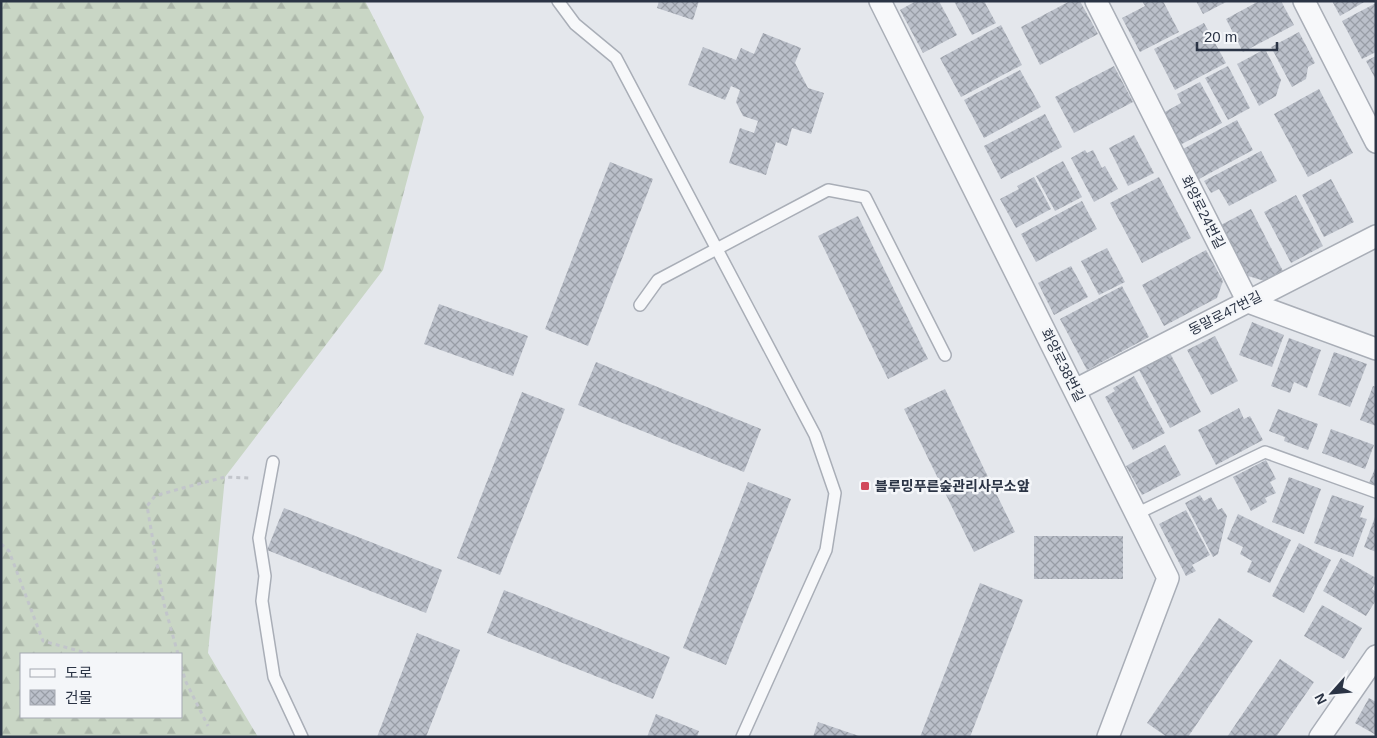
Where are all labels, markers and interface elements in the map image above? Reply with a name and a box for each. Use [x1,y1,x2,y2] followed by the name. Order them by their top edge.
[1197,20,1277,52] scale bar
[1204,28,1237,45] text: 20 m
[1178,173,1228,251] street label: 화양로24번길
[1186,288,1264,338] street label: 동말로47번길
[1038,326,1088,404] street label: 화양로38번길
[875,478,1030,494] place label: 블루밍푸른숲관리사무소앞
[859,480,871,492] marker: 블루밍푸른숲관리사무소앞
[20,653,182,718] legend
[65,664,93,681] text: 도로
[1307,668,1357,718] north arrow
[65,689,93,706] text: 건물
[1311,691,1330,707] text: N

